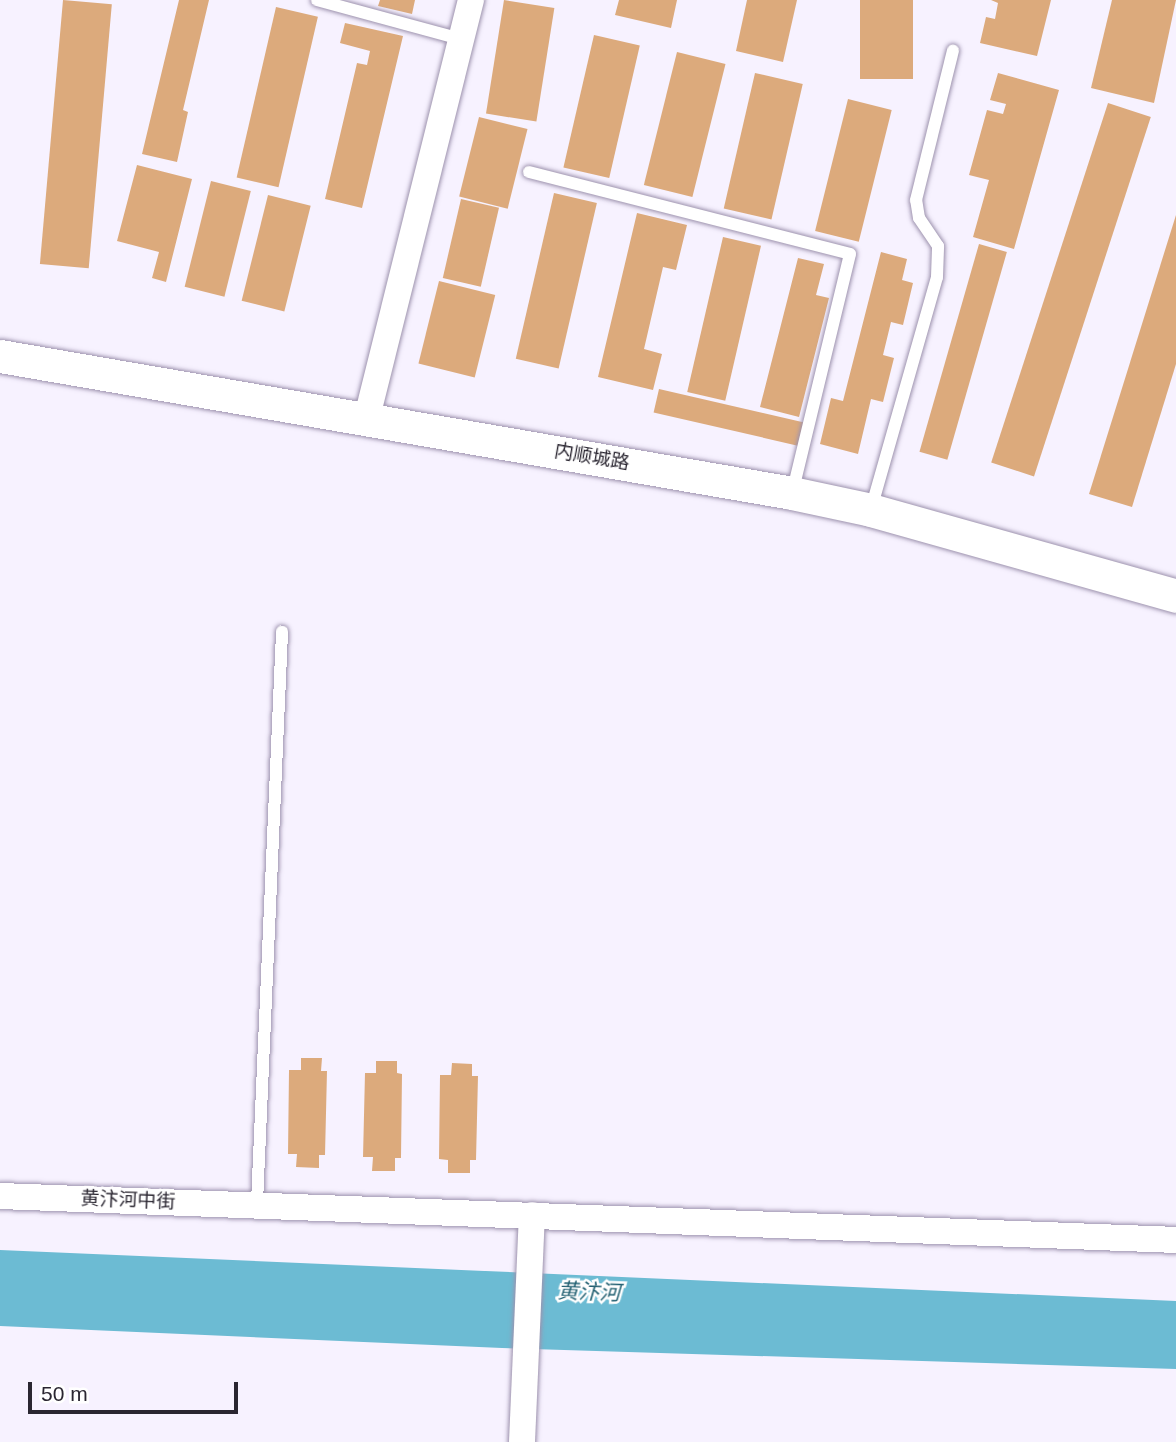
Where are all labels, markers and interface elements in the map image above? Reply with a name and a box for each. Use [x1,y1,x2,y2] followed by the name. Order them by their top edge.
[553,439,631,475] street label: 内顺城路
[80,1187,176,1213] street label: 黄汴河中街
[557,1278,621,1306] water label: 黄汴河
[32,1368,242,1412] scale bar
[41,1382,88,1405] text: 50 m

